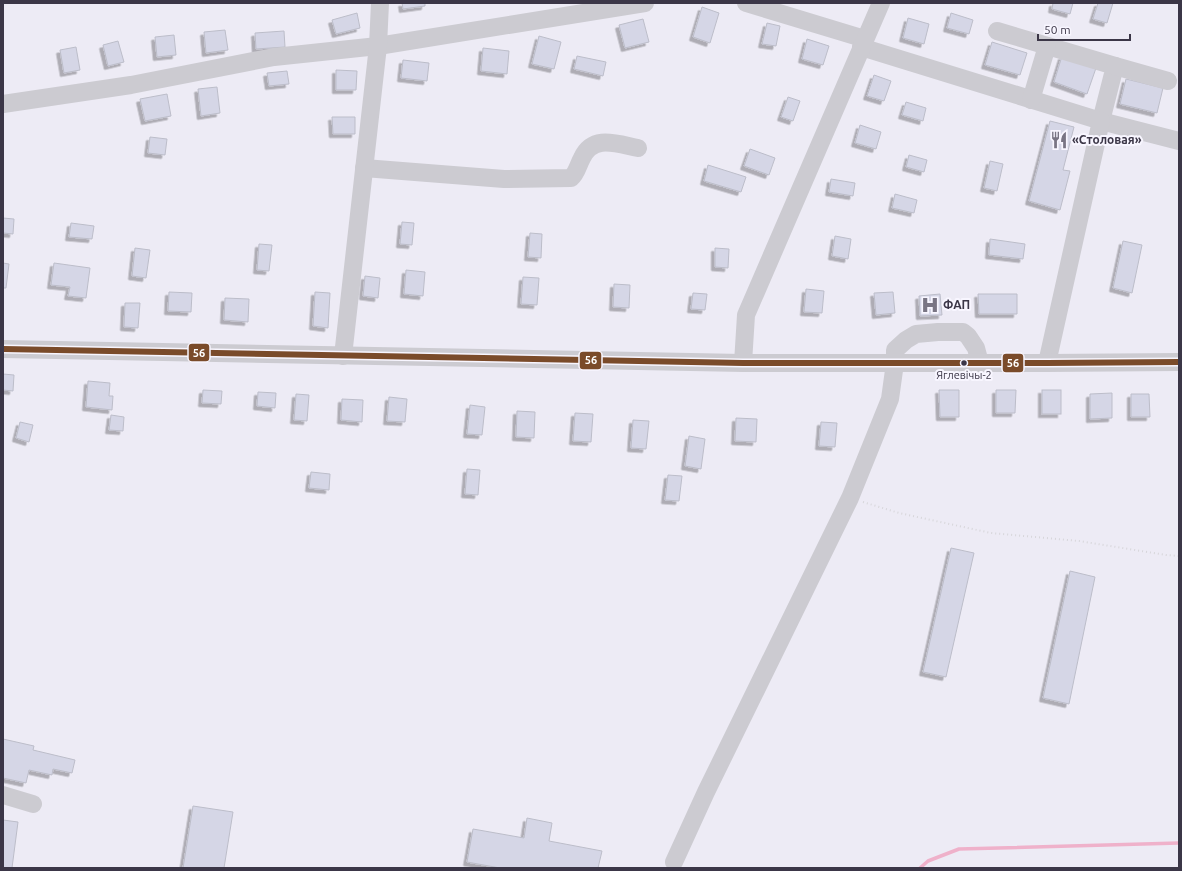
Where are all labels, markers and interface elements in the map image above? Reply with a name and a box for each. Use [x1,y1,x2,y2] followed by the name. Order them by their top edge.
[1038,16,1130,42] scale bar
[1044,23,1071,36] text: 50 m
[1049,130,1069,150] restaurant icon: «Столовая»
[1072,133,1142,146] place label: «Столовая»
[920,295,940,315] hospital icon: ФАП
[943,298,970,311] place label: ФАП
[188,343,210,362] line badge: 56
[193,347,205,359] text: 56
[579,351,602,370] line badge: 56
[1002,353,1024,373] line badge: 56
[585,354,597,366] text: 56
[1007,357,1019,369] text: 56
[959,358,969,368] marker: Яглевічы-2
[936,369,992,381] place label: Яглевічы-2

